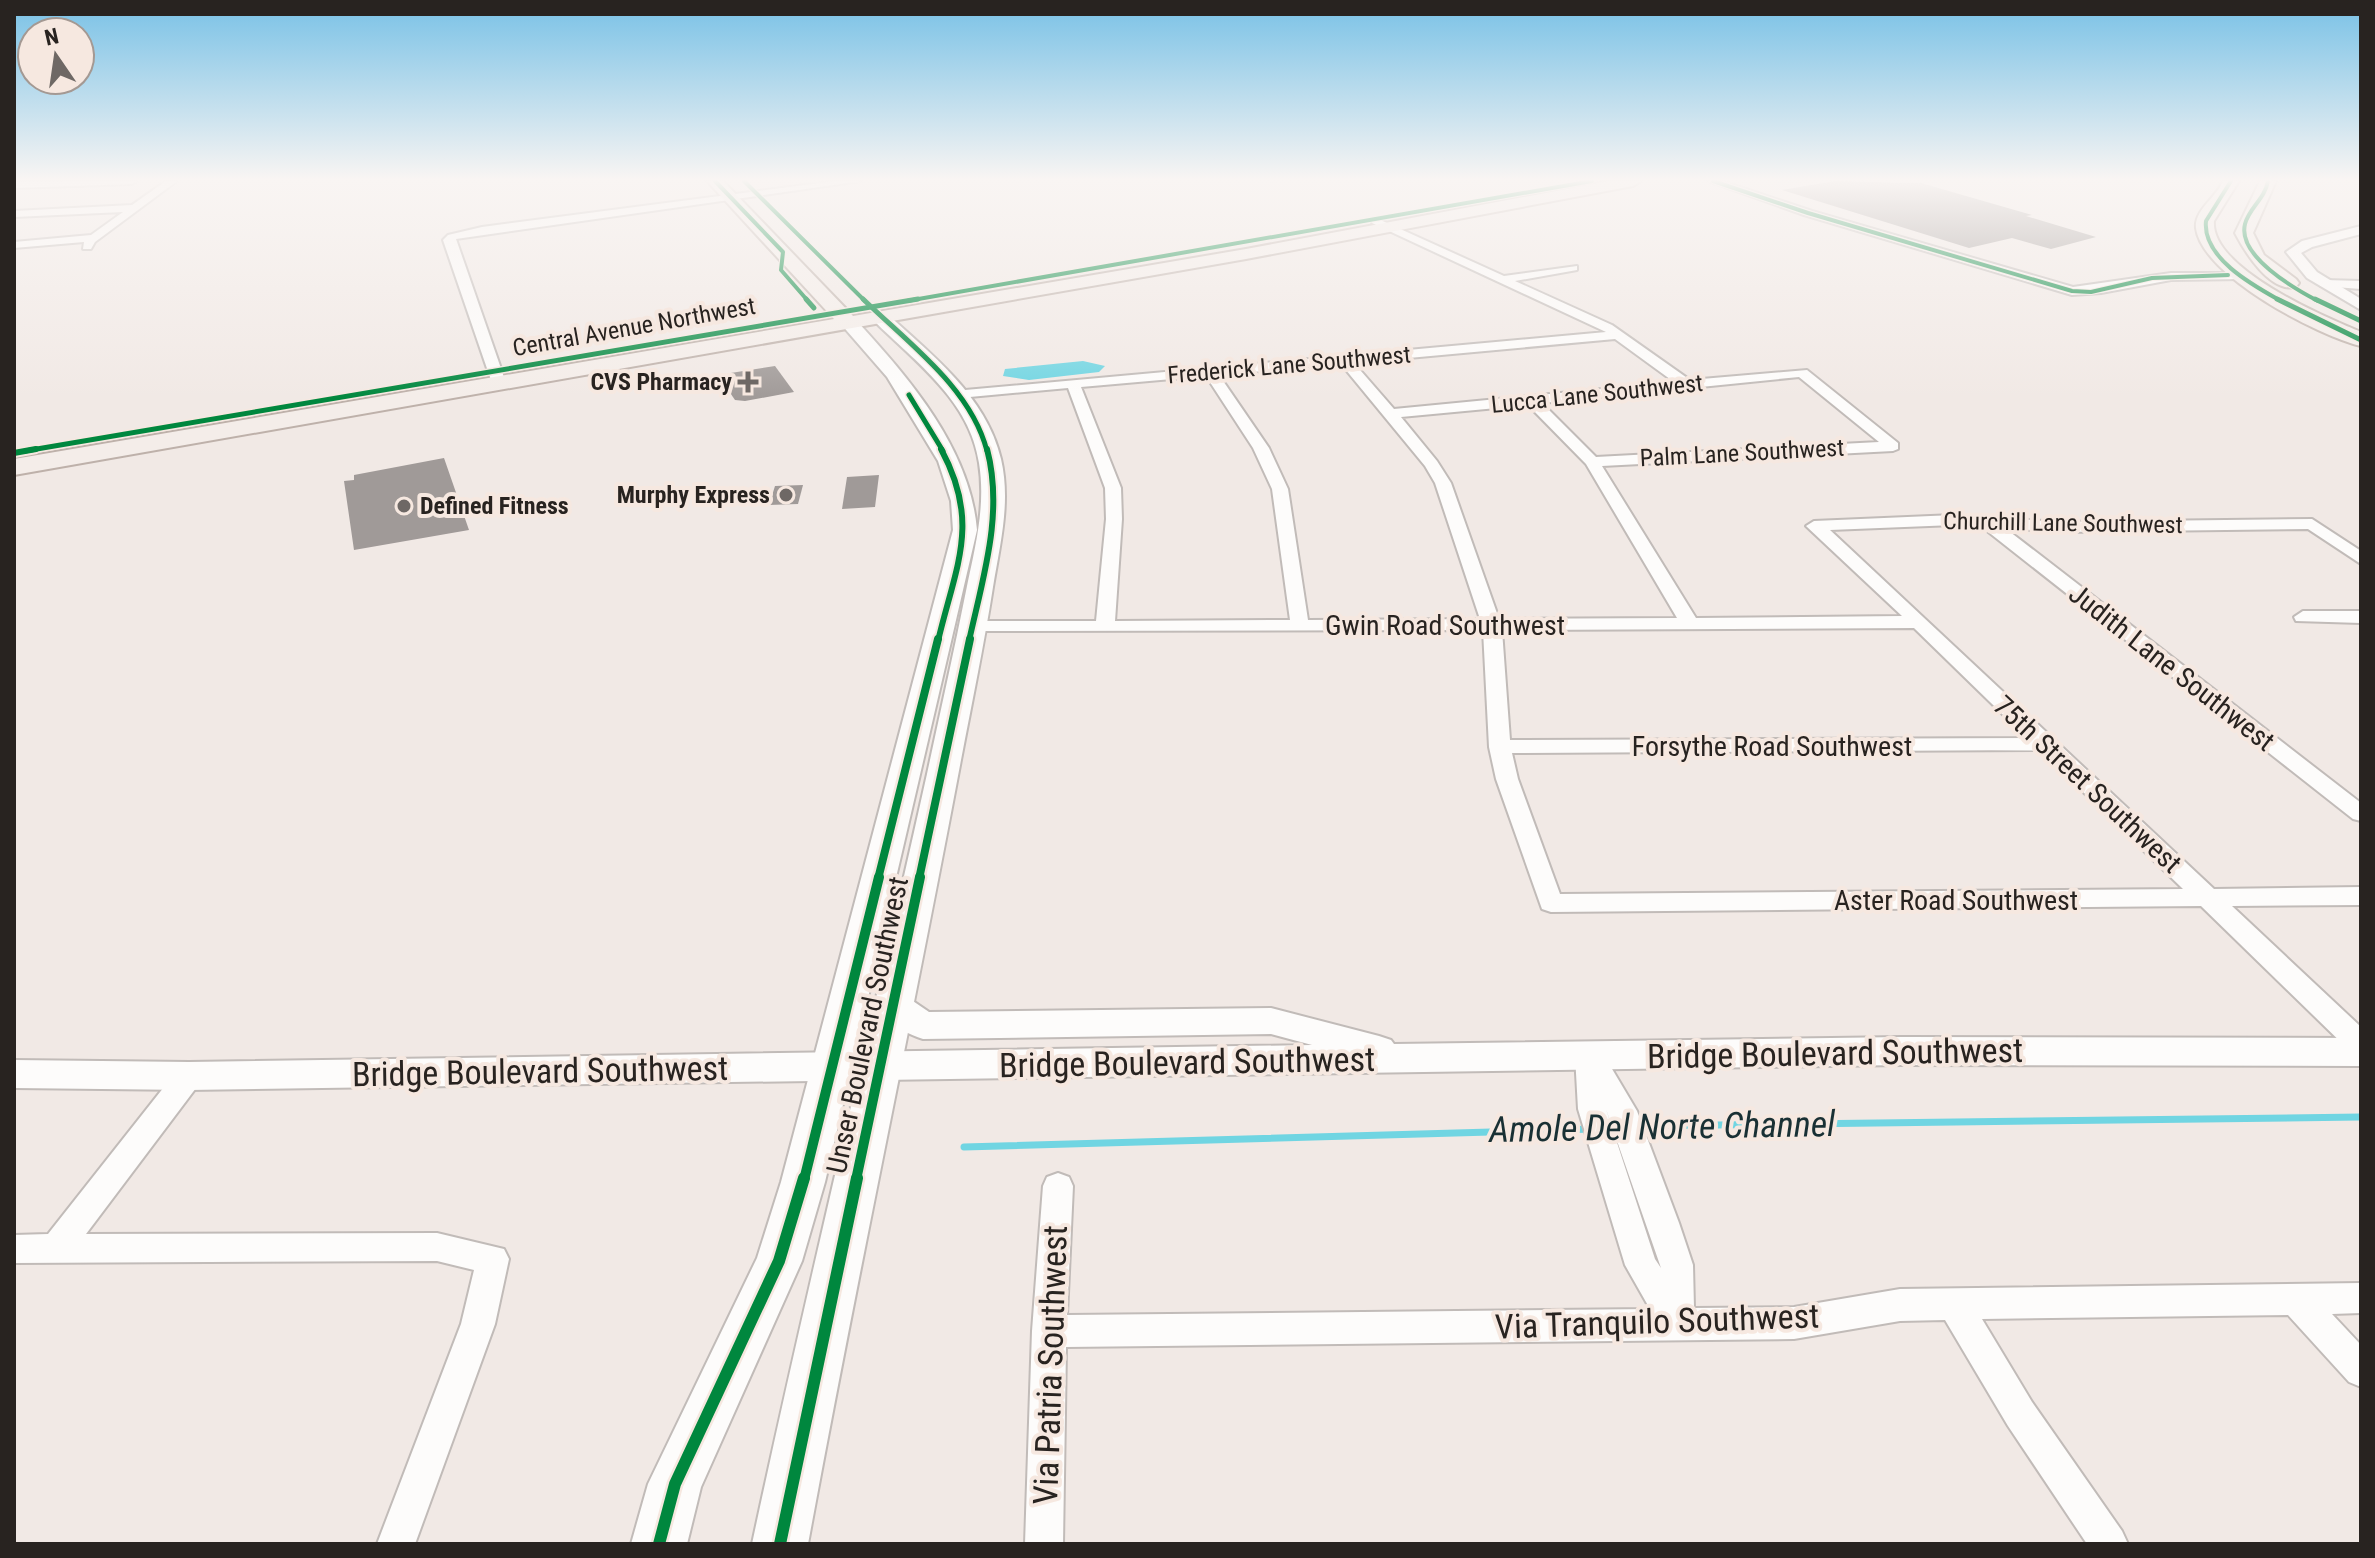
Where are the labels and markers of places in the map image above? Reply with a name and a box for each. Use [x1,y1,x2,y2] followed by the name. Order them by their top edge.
[590,368,732,396] place label: CVS Pharmacy
[739,373,757,391] marker: CVS Pharmacy
[617,481,770,509] place label: Murphy Express
[777,486,795,504] marker: Murphy Express
[420,492,569,520] place label: Defined Fitness
[395,497,413,515] marker: Defined Fitness

